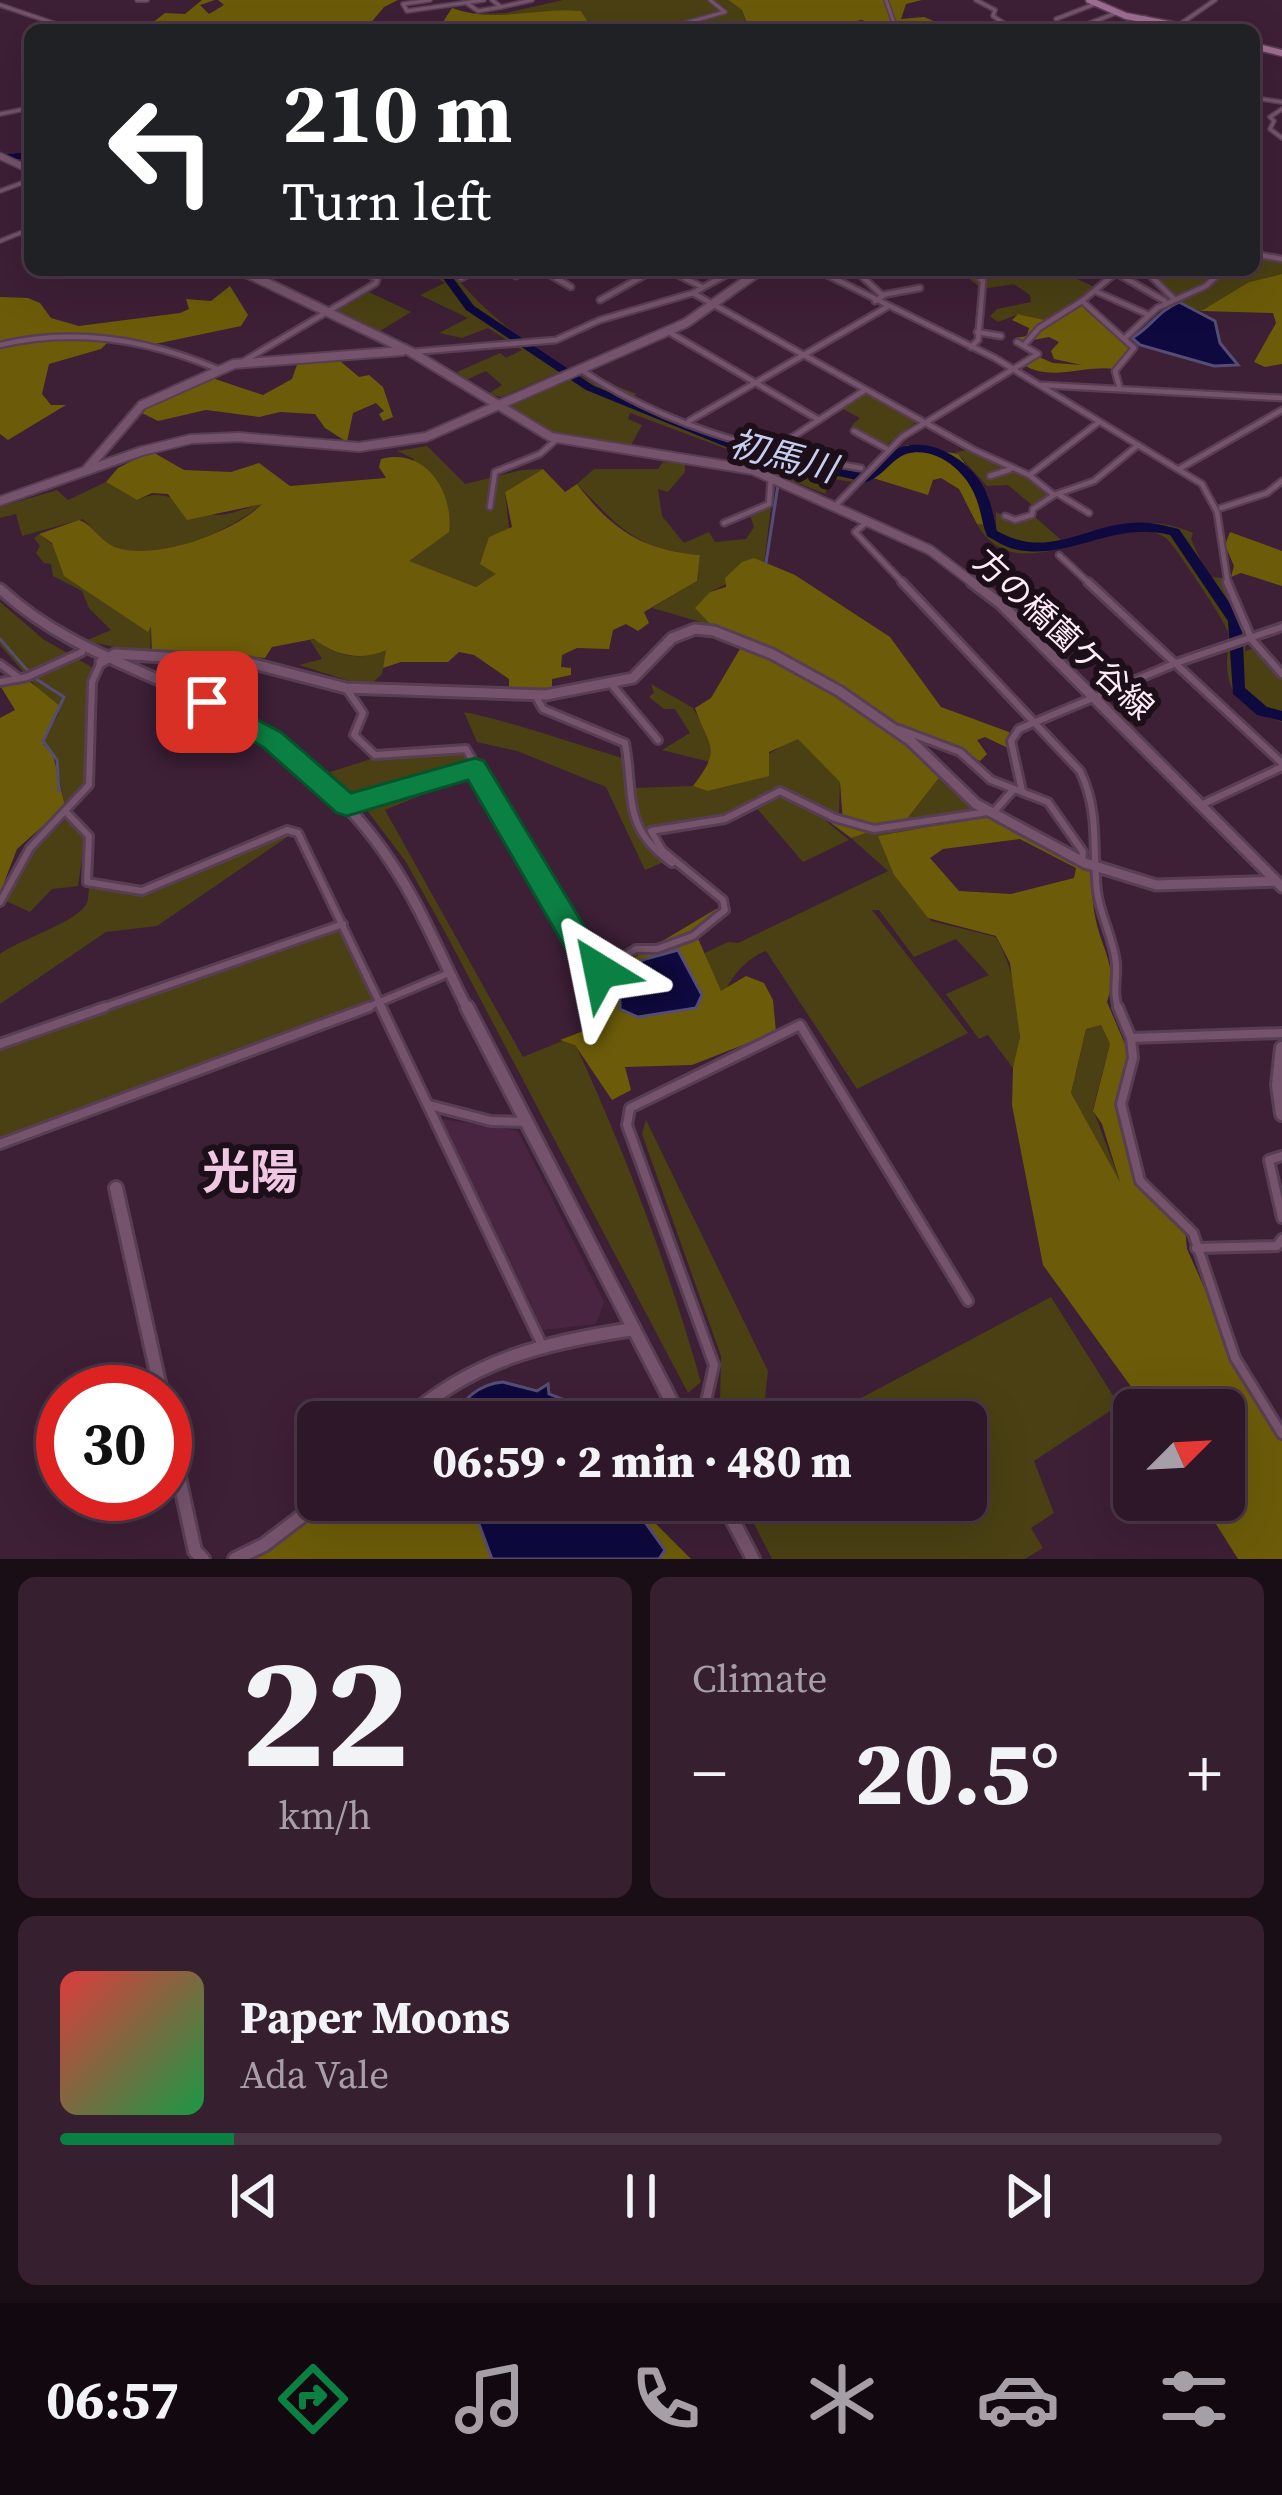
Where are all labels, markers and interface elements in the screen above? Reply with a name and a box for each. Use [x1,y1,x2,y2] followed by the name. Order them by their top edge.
[282,55,513,170] text: 210 m
[84,72,240,228] icon: left
[282,164,491,238] text: Turn left
[724,418,845,495] water label: 初馬川
[964,539,1164,729] street label: 方の橋薗ケ谷線
[156,651,258,753] pin
[174,669,240,735] icon: arrive
[537,908,663,1034] position arrow
[202,1139,298,1205] district label: 光陽
[36,1365,192,1521] speed limit sign: 30
[1113,1389,1245,1521] north arrow
[1113,1389,1245,1521] map controls
[432,1430,852,1492] text: 06:59 · 2 min · 480 m
[240,1604,410,1818] text: 22
[692,1652,827,1705] text: Climate
[854,1711,1060,1834] text: 20.5°
[692,1728,727,1818] text: −
[1187,1728,1222,1818] text: +
[279,1789,371,1842] text: km/h
[240,1986,510,2048] text: Paper Moons
[240,2048,389,2101] text: Ada Vale
[221,2163,287,2229] icon: previous
[608,2163,674,2229] icon: pause
[995,2163,1061,2229] icon: next
[271,2357,355,2441] icon: directions
[448,2357,532,2441] icon: music
[624,2357,708,2441] icon: phone
[800,2357,884,2441] icon: climate
[976,2357,1060,2441] icon: car
[1152,2357,1236,2441] icon: filters
[46,2362,179,2436] text: 06:57

